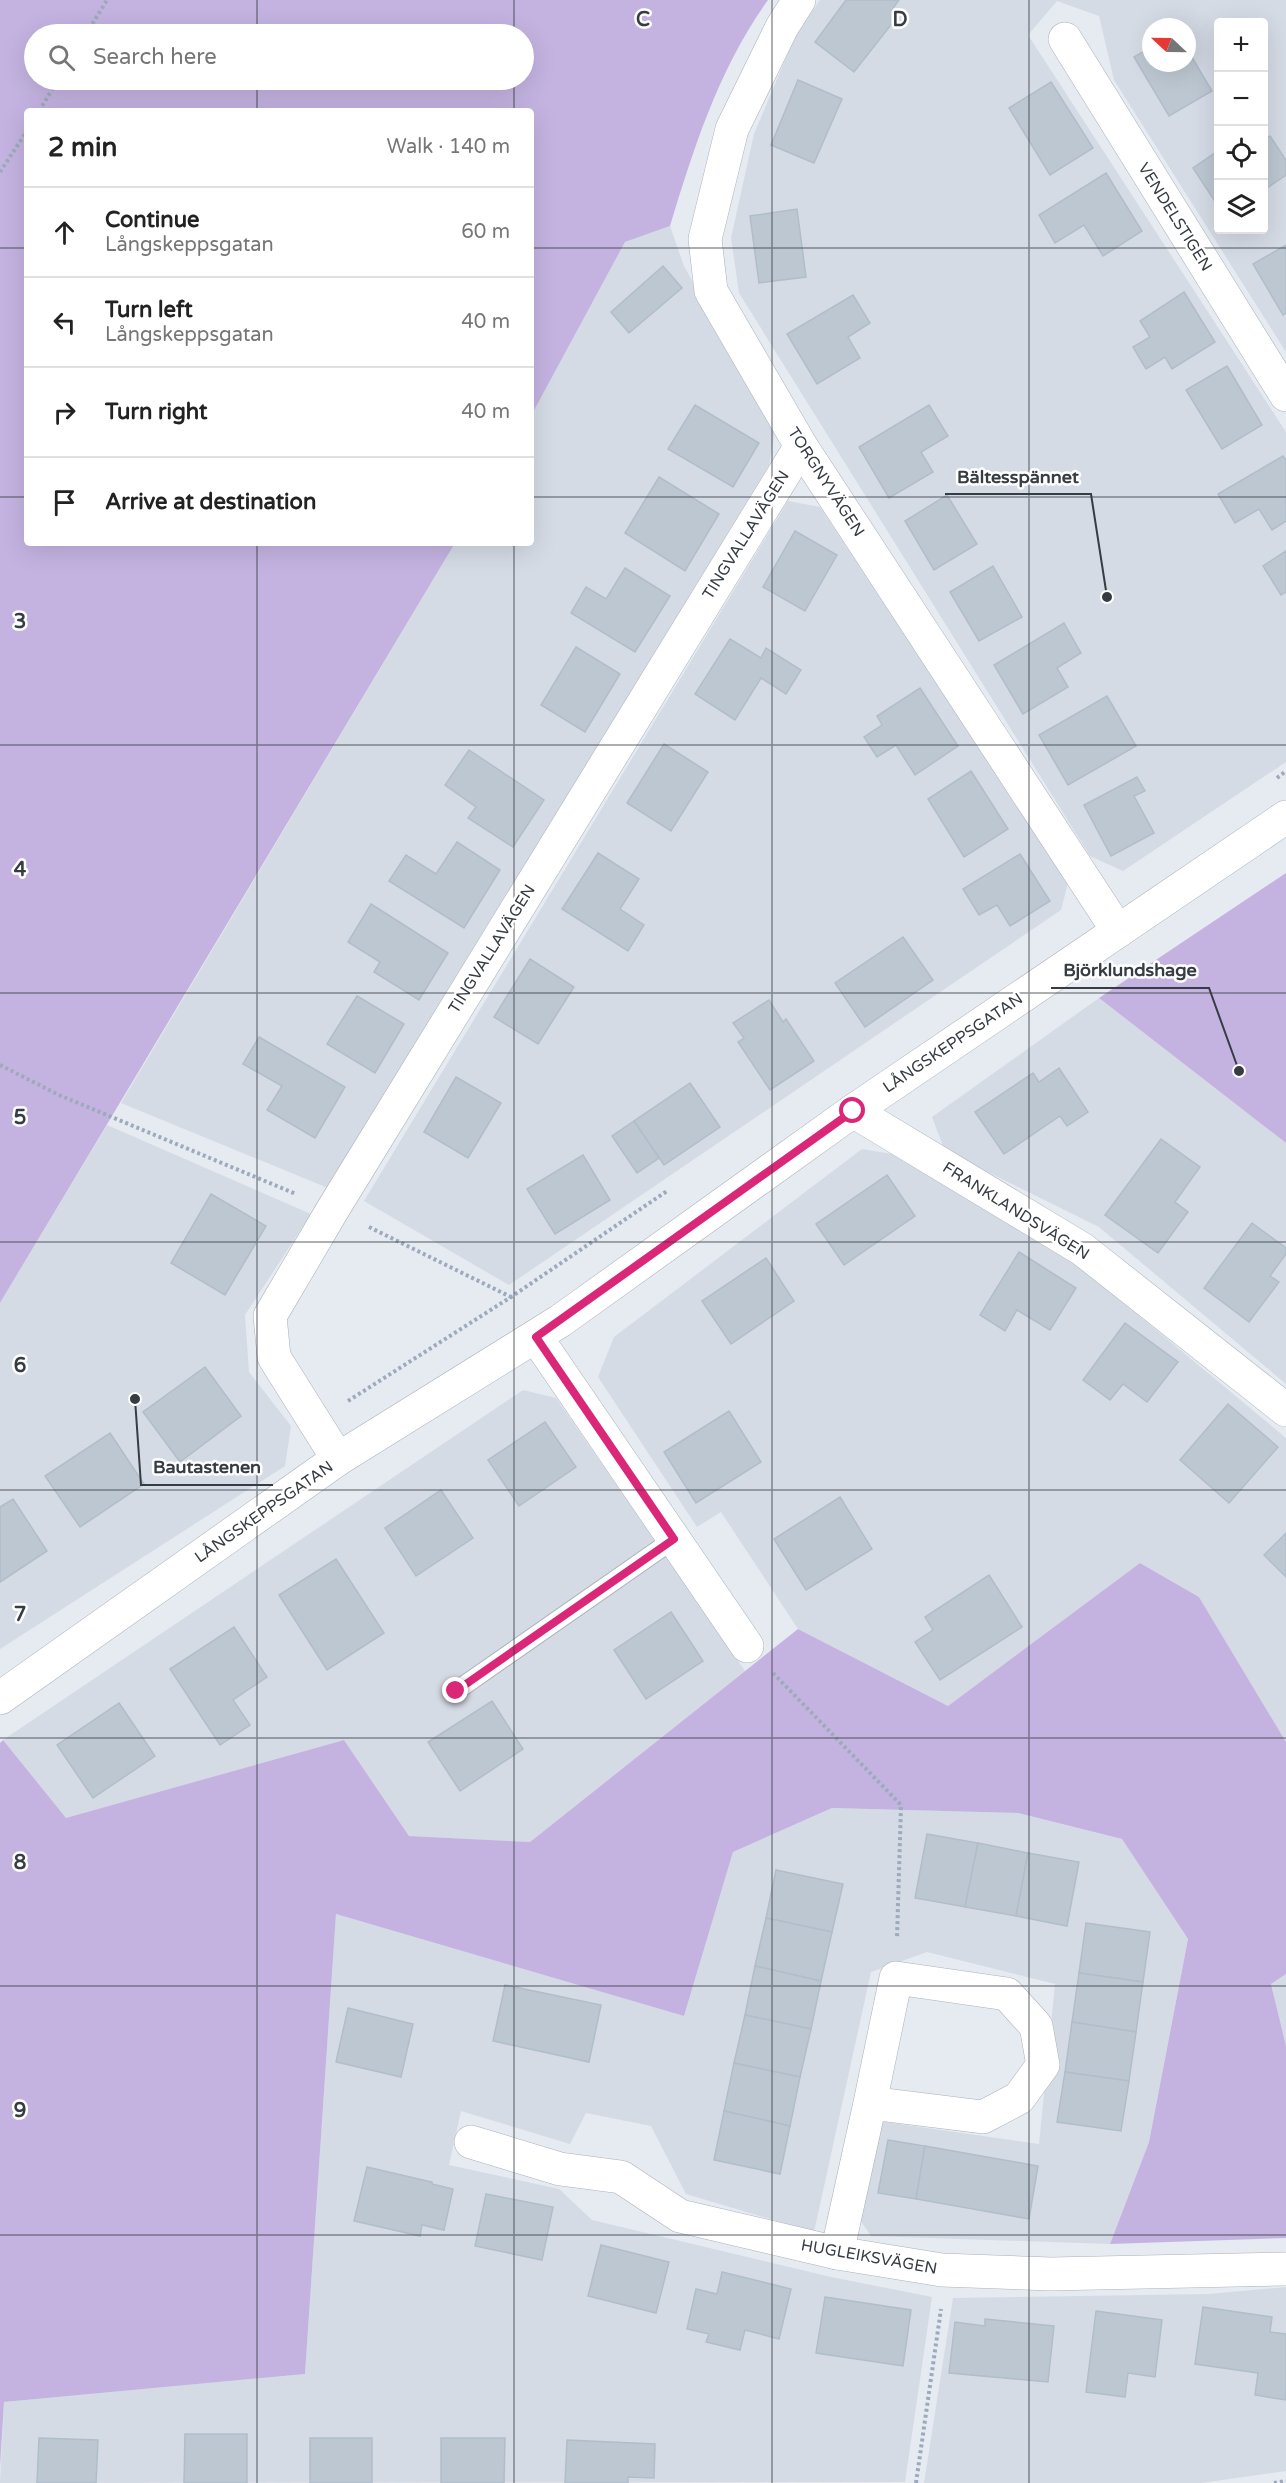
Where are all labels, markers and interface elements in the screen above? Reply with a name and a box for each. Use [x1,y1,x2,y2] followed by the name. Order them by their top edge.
[636,8,650,32] text: C
[892,8,908,32] text: D
[1142,18,1196,72] north arrow
[1214,18,1268,234] map controls
[1214,18,1268,72] button: +
[24,24,534,90] search box
[45,41,78,74] icon: search
[93,44,217,70] text: Search here
[1214,72,1268,126] button: −
[1214,126,1268,180] button: locate
[48,132,117,163] text: 2 min
[387,135,510,159] text: Walk · 140 m
[1134,159,1216,275] street label: VENDELSTIGEN
[1214,180,1268,234] button: layers
[105,207,200,233] text: Continue
[48,216,81,249] icon: ahead
[461,220,510,244] text: 60 m
[105,233,274,257] text: Långskeppsgatan
[105,297,193,323] text: Turn left
[48,306,81,339] icon: left
[461,310,510,334] text: 40 m
[105,323,274,347] text: Långskeppsgatan
[48,396,81,429] icon: right
[105,399,207,425] text: Turn right
[461,400,510,424] text: 40 m
[783,424,869,540] street label: TORGNYVÄGEN
[945,458,1091,494] callout: Bältesspännet
[957,466,1079,488] text: Bältesspännet
[698,467,794,603] street label: TINGVALLAVÄGEN
[48,486,81,519] icon: arrive
[105,489,316,515] text: Arrive at destination
[14,610,26,634] text: 3
[14,858,27,882] text: 4
[444,881,540,1017] street label: TINGVALLAVÄGEN
[1051,952,1209,988] callout: Björklundshage
[1063,959,1197,981] text: Björklundshage
[879,989,1027,1097] street label: LÅNGSKEPPSGATAN
[839,1097,865,1123] route start
[14,1106,26,1130] text: 5
[939,1158,1093,1264] street label: FRANKLANDSVÄGEN
[14,1354,26,1378] text: 6
[141,1449,273,1485] callout: Bautastenen
[153,1456,261,1478] text: Bautastenen
[191,1457,337,1567] street label: LÅNGSKEPPSGATAN
[14,1603,26,1627] text: 7
[442,1677,468,1703] route end
[14,1851,26,1875] text: 8
[14,2099,26,2123] text: 9
[799,2235,939,2279] street label: HUGLEIKSVÄGEN

